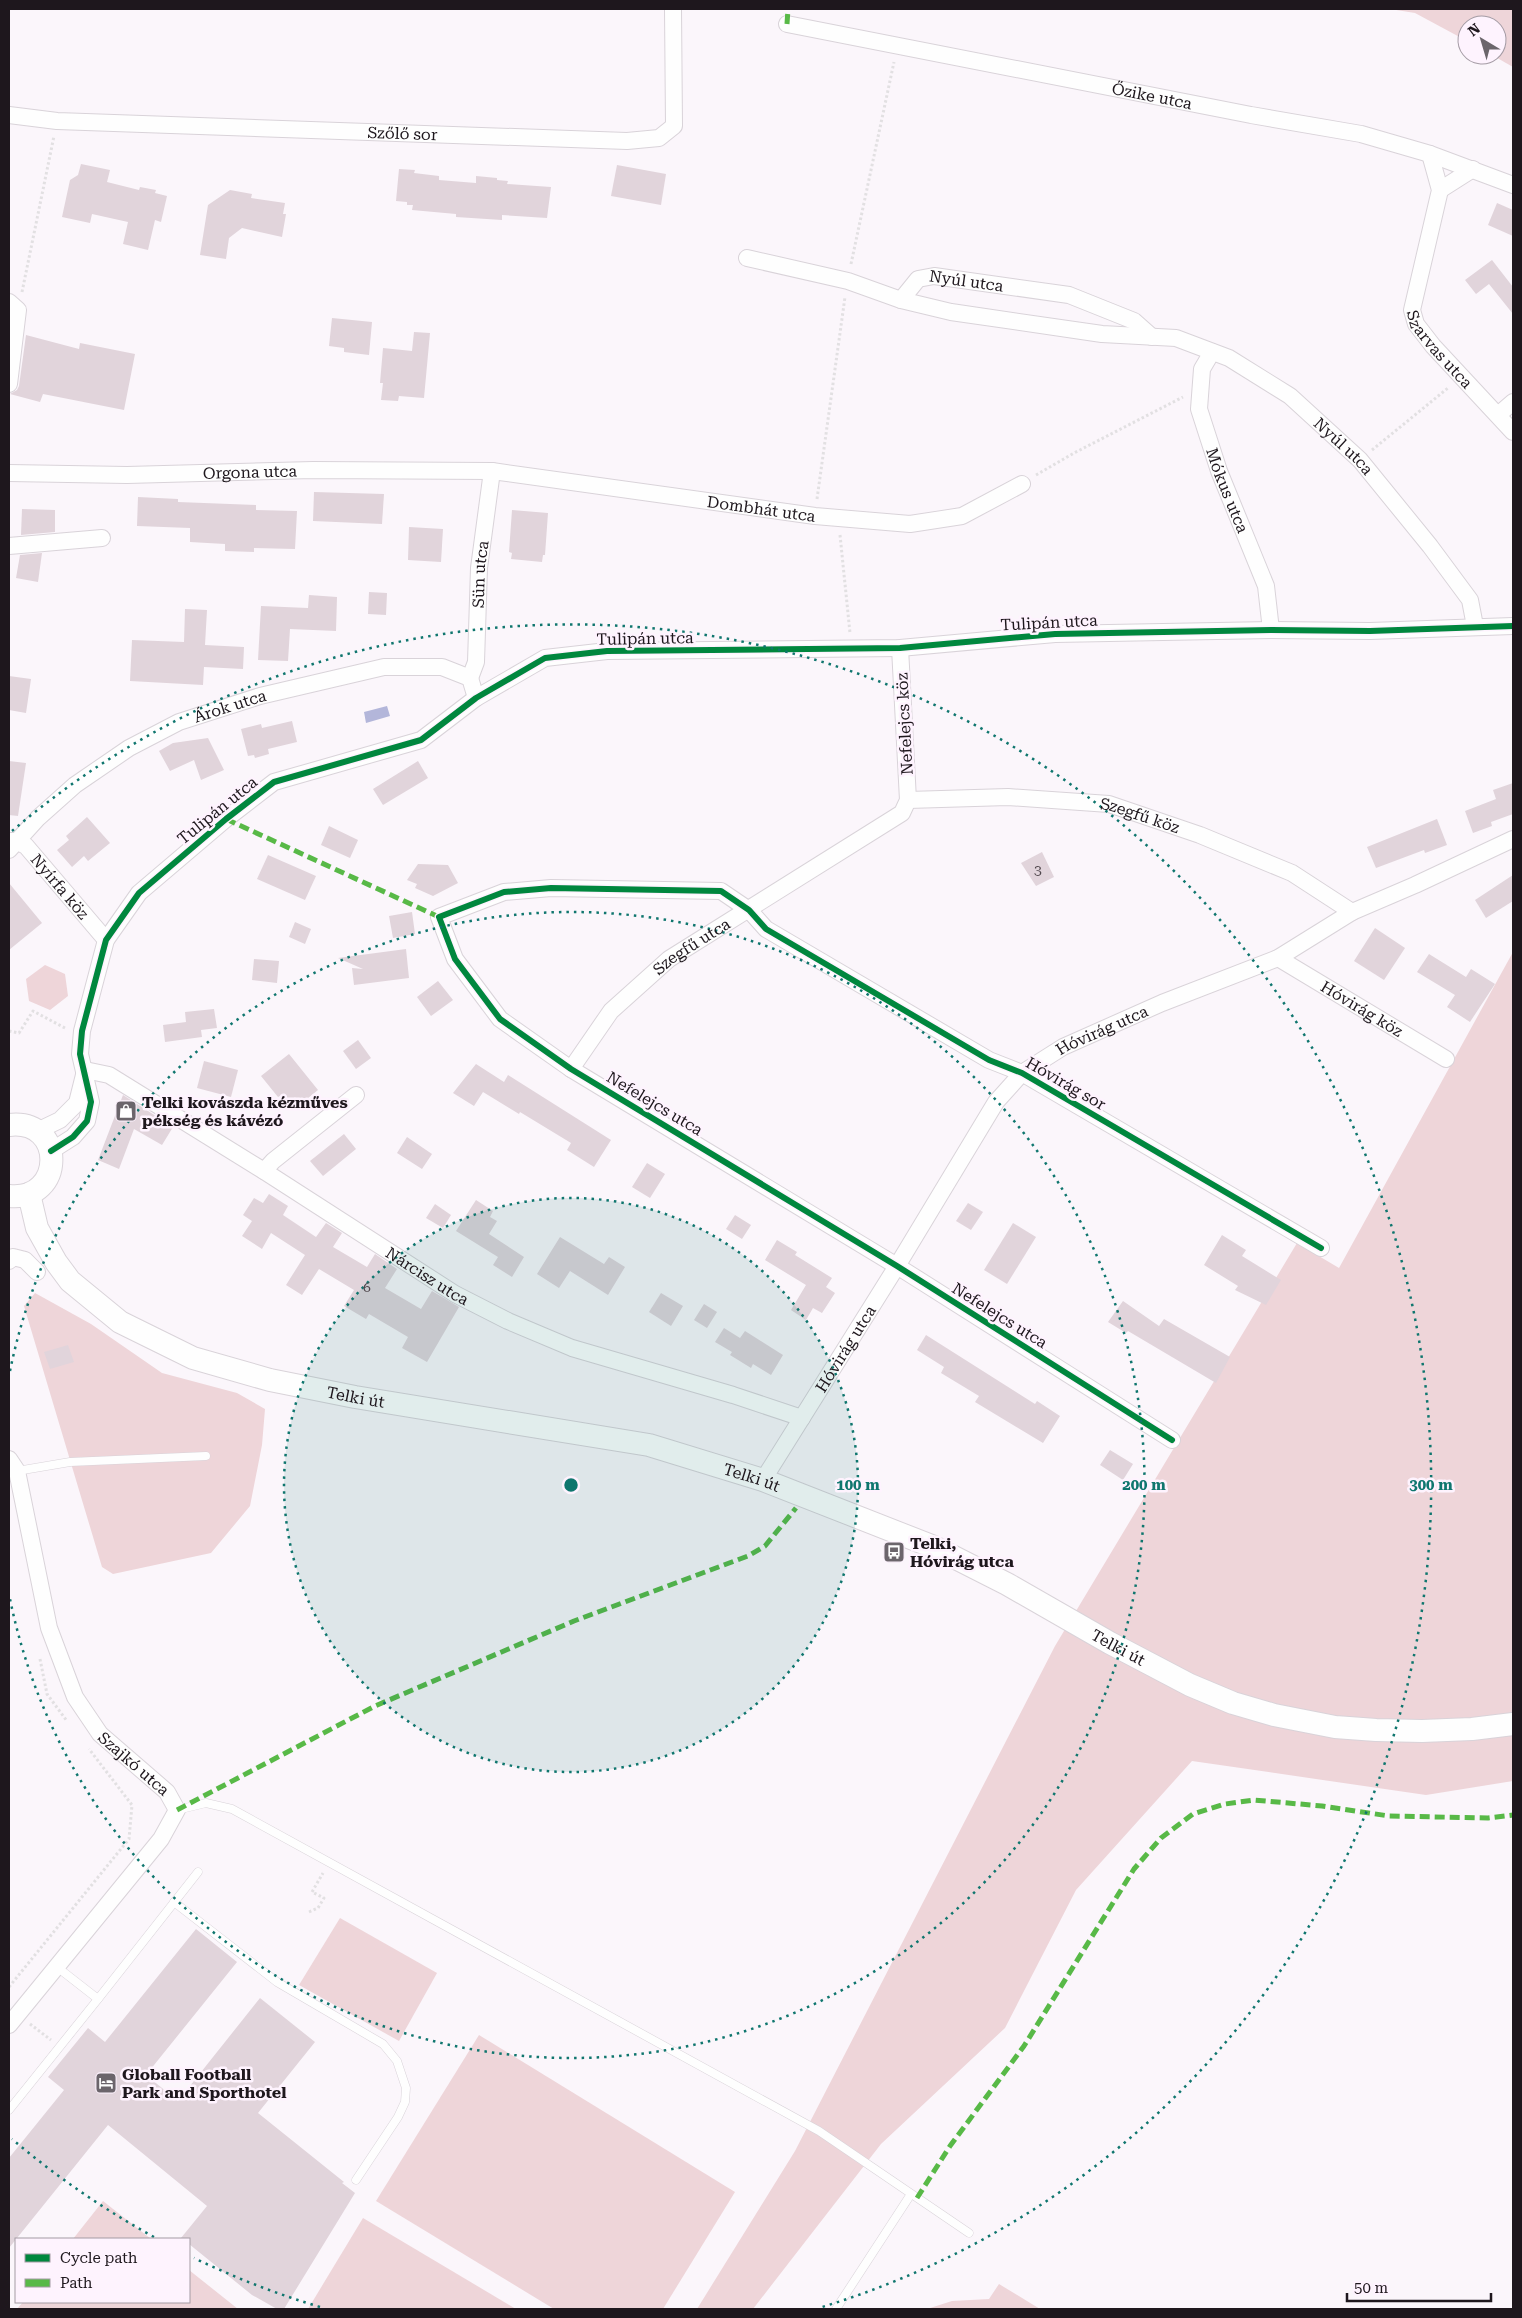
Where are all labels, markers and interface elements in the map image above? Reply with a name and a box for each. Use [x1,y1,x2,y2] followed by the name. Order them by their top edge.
[1457,15,1507,65] north arrow
[1465,20,1483,39] text: N
[1110,79,1194,113] street label: Őzike utca
[367,123,438,144] street label: Szőlő sor
[928,266,1005,296] street label: Nyúl utca
[1403,308,1477,393] street label: Szarvas utca
[1310,414,1377,479] street label: Nyúl utca
[1202,445,1252,536] street label: Mókus utca
[203,461,298,483] street label: Orgona utca
[706,492,817,526] street label: Dombhát utca
[469,539,493,608] street label: Sün utca
[1000,610,1098,635] street label: Tulipán utca
[596,628,694,649] street label: Tulipán utca
[892,672,917,776] street label: Nefelejcs köz
[191,686,268,727] street label: Árok utca
[174,772,261,848] street label: Tulipán utca
[1100,794,1182,837] street label: Szegfű köz
[27,850,93,923] street label: Nyírfa köz
[1034,862,1042,878] house number: 3
[649,914,734,979] street label: Szegfű utca
[1317,977,1407,1041] street label: Hóvirág köz
[1052,1001,1151,1059] street label: Hóvirág utca
[1022,1053,1109,1114] street label: Hóvirág sor
[603,1067,707,1140] street label: Nefelejcs utca
[142,1093,348,1130] place label: Telki kovászda kézműves pékség és kávézó
[114,1099,138,1123] shop icon: Telki kovászda kézműves pékség és kávézó
[382,1243,472,1309] street label: Nárcisz utca
[363,1279,371,1295] house number: 6
[949,1279,1051,1352] street label: Nefelejcs utca
[811,1302,880,1396] street label: Hóvirág utca
[325,1383,386,1412] street label: Telki út
[721,1459,783,1496] street label: Telki út
[562,1476,580,1494] centre of rings
[836,1476,880,1494] text: 100 m
[1122,1476,1166,1494] text: 200 m
[1409,1476,1453,1494] text: 300 m
[910,1534,1014,1571] place label: Telki, Hóvirág utca
[882,1540,906,1564] bus stop icon: Telki, Hóvirág utca
[1088,1625,1148,1670] street label: Telki út
[94,1728,173,1800] street label: Szajkó utca
[122,2065,287,2102] place label: Globall Football Park and Sporthotel
[94,2071,118,2095] hotel icon: Globall Football Park and Sporthotel
[15,2238,190,2303] legend
[60,2249,138,2267] text: Cycle path
[1347,2270,1491,2302] scale bar
[60,2274,93,2292] text: Path
[1354,2279,1389,2297] text: 50 m

